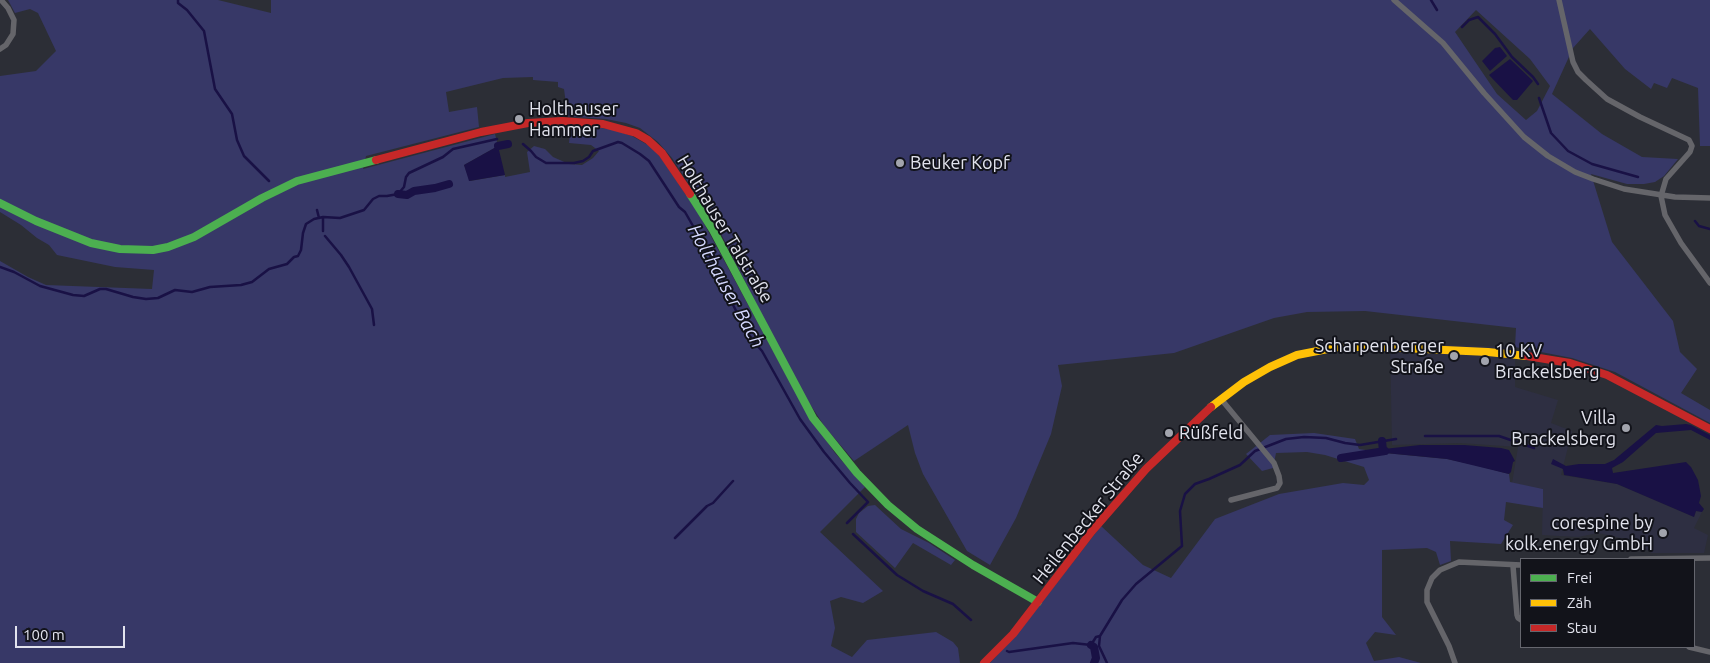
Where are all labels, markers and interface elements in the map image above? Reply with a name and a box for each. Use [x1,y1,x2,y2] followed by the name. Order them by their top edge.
[529,98,618,140] place label: Holthauser Hammer
[513,113,525,125] marker: Holthauser Hammer
[672,151,778,307] street label: Holthauser Talstraße
[910,152,1010,174] place label: Beuker Kopf
[894,157,906,169] marker: Beuker Kopf
[683,220,769,352] water label: Holthauser Bach
[1315,335,1444,378] place label: Scharpenberger Straße
[1495,340,1600,382] place label: 10 KV Brackelsberg
[1448,350,1460,362] marker: Scharpenberger Straße
[1479,355,1491,367] marker: 10 KV Brackelsberg
[1511,407,1616,449] place label: Villa Brackelsberg
[1179,422,1243,444] place label: Rüßfeld
[1620,422,1632,434] marker: Villa Brackelsberg
[1163,427,1175,439] marker: Rüßfeld
[1028,448,1148,588] street label: Heilenbecker Straße
[1505,512,1653,554] place label: corespine by kolk.energy GmbH
[1657,527,1669,539] marker: corespine by kolk.energy GmbH
[1520,558,1695,648] legend
[1567,569,1592,586] text: Frei
[1567,594,1592,611] text: Zäh
[18,616,128,648] scale bar
[1567,619,1597,636] text: Stau
[23,626,65,643] text: 100 m

